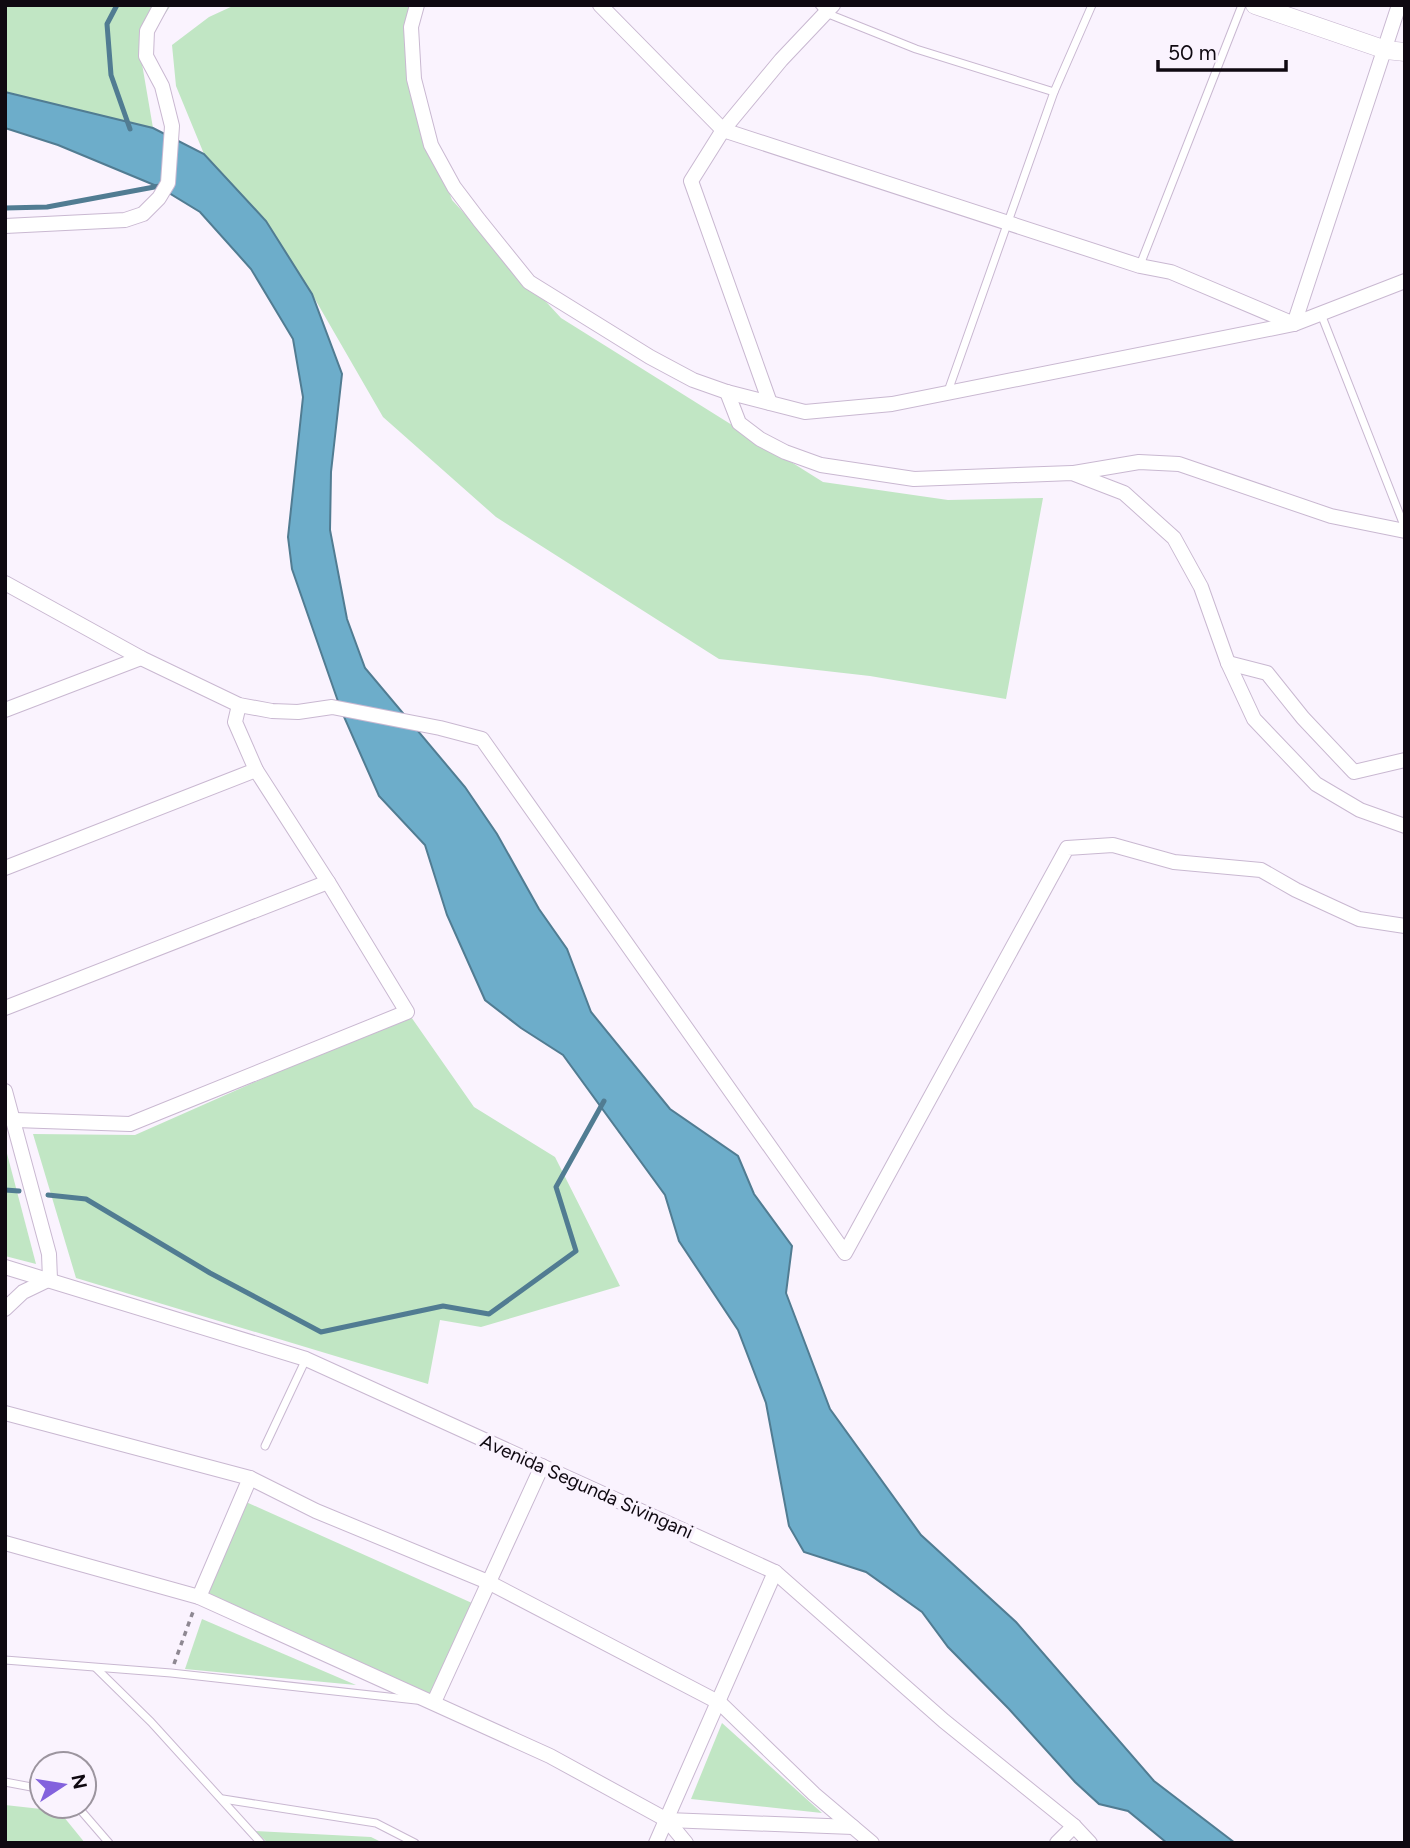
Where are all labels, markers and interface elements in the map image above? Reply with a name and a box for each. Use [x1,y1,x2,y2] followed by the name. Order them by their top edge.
[1158,28,1286,72] scale bar
[1168,40,1217,65] text: 50 m
[477,1429,697,1544] street label: Avenida Segunda Sivingani
[28,1750,98,1820] north arrow
[66,1772,92,1791] text: N

